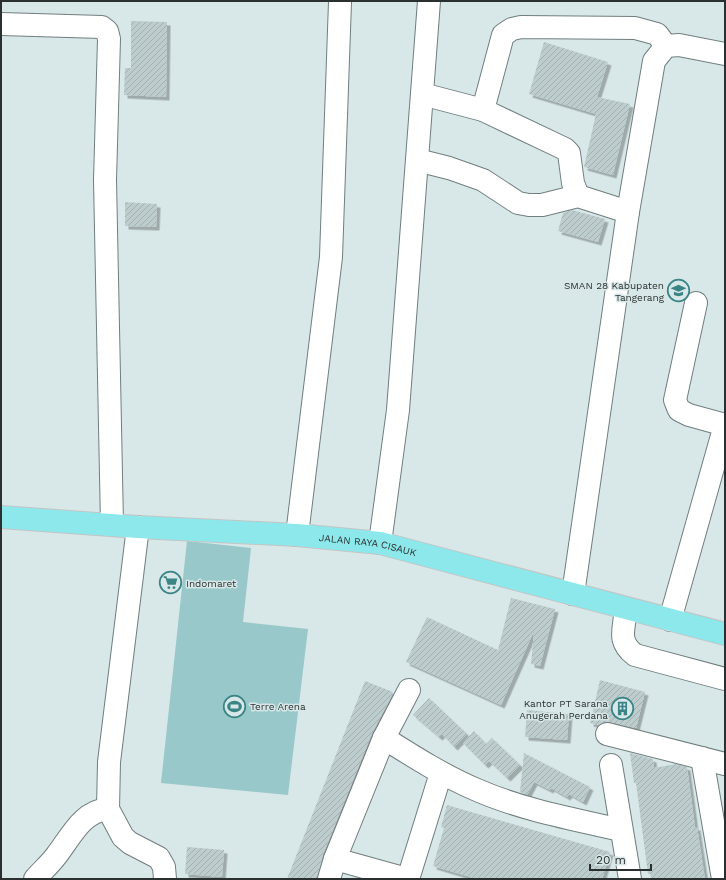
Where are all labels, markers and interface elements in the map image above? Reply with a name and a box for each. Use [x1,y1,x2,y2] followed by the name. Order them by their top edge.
[666,278,692,304] school or university icon: SMAN 28 Kabupaten Tangerang
[564,280,665,303] place label: SMAN 28 Kabupaten Tangerang
[318,532,418,558] street label: JALAN RAYA CISAUK
[158,570,184,596] supermarket icon: Indomaret
[186,578,237,589] place label: Indomaret
[221,693,247,719] sports icon: Terre Arena
[610,696,636,722] building icon: Kantor PT Sarana Anugerah Perdana
[519,698,608,721] place label: Kantor PT Sarana Anugerah Perdana
[250,701,306,712] place label: Terre Arena
[590,846,651,872] scale bar
[596,853,626,867] text: 20 m

